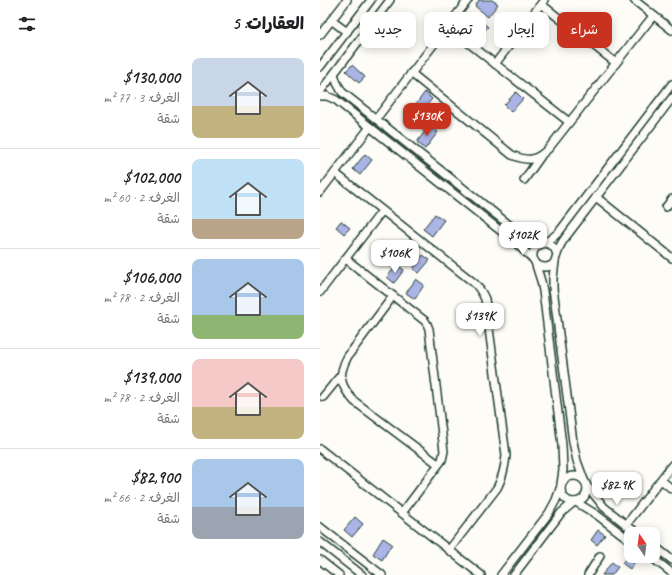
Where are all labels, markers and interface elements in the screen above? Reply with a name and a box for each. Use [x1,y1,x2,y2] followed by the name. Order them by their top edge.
[360,12,416,48] chip: جديد
[424,12,486,48] chip: تصفية
[494,12,549,48] chip: إيجار
[557,12,612,48] chip: شراء
[16,13,38,35] icon: filters
[232,13,304,34] text: العقارات: 5
[123,67,180,88] text: $130,000
[224,74,272,122] icon: home
[103,90,180,106] text: الغرف: 3 · 77 m²
[399,103,455,137] pin: $130K
[412,108,442,124] text: $130K
[157,111,180,127] text: شقة
[123,167,180,188] text: $102,000
[224,175,272,223] icon: home
[103,190,180,206] text: الغرف: 2 · 60 m²
[157,211,180,227] text: شقة
[495,222,551,256] pin: $102K
[508,227,538,243] text: $102K
[367,240,423,274] pin: $106K
[380,245,410,261] text: $106K
[123,267,180,288] text: $106,000
[224,275,272,323] icon: home
[103,290,180,306] text: الغرف: 2 · 78 m²
[452,303,508,337] pin: $139K
[465,308,495,324] text: $139K
[157,311,180,327] text: شقة
[123,367,180,388] text: $139,000
[224,375,272,423] icon: home
[103,390,180,406] text: الغرف: 2 · 78 m²
[157,411,180,427] text: شقة
[131,467,180,488] text: $82,900
[584,472,650,506] pin: $82.9K
[224,475,272,523] icon: home
[601,477,633,493] text: $82.9K
[103,490,180,506] text: الغرف: 2 · 66 m²
[157,511,180,527] text: شقة
[624,527,660,563] north arrow
[624,527,660,563] map controls

